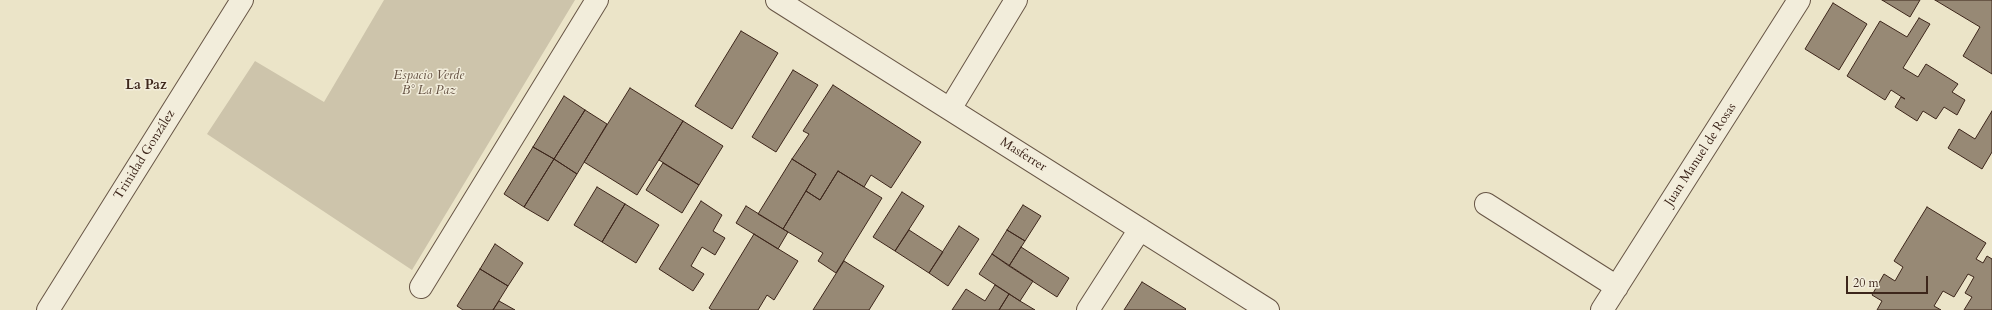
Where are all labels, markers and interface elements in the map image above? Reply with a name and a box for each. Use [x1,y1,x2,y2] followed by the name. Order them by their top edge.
[394,68,464,99] park label: Espacio Verde B° La Paz
[125,78,167,94] district label: La Paz
[1662,101,1740,209] street label: Juan Manuel de Rosas
[111,107,179,203] street label: Trinidad González
[997,135,1049,175] street label: Masferrer
[1848,268,1930,294] scale bar
[1853,275,1879,291] text: 20 m

